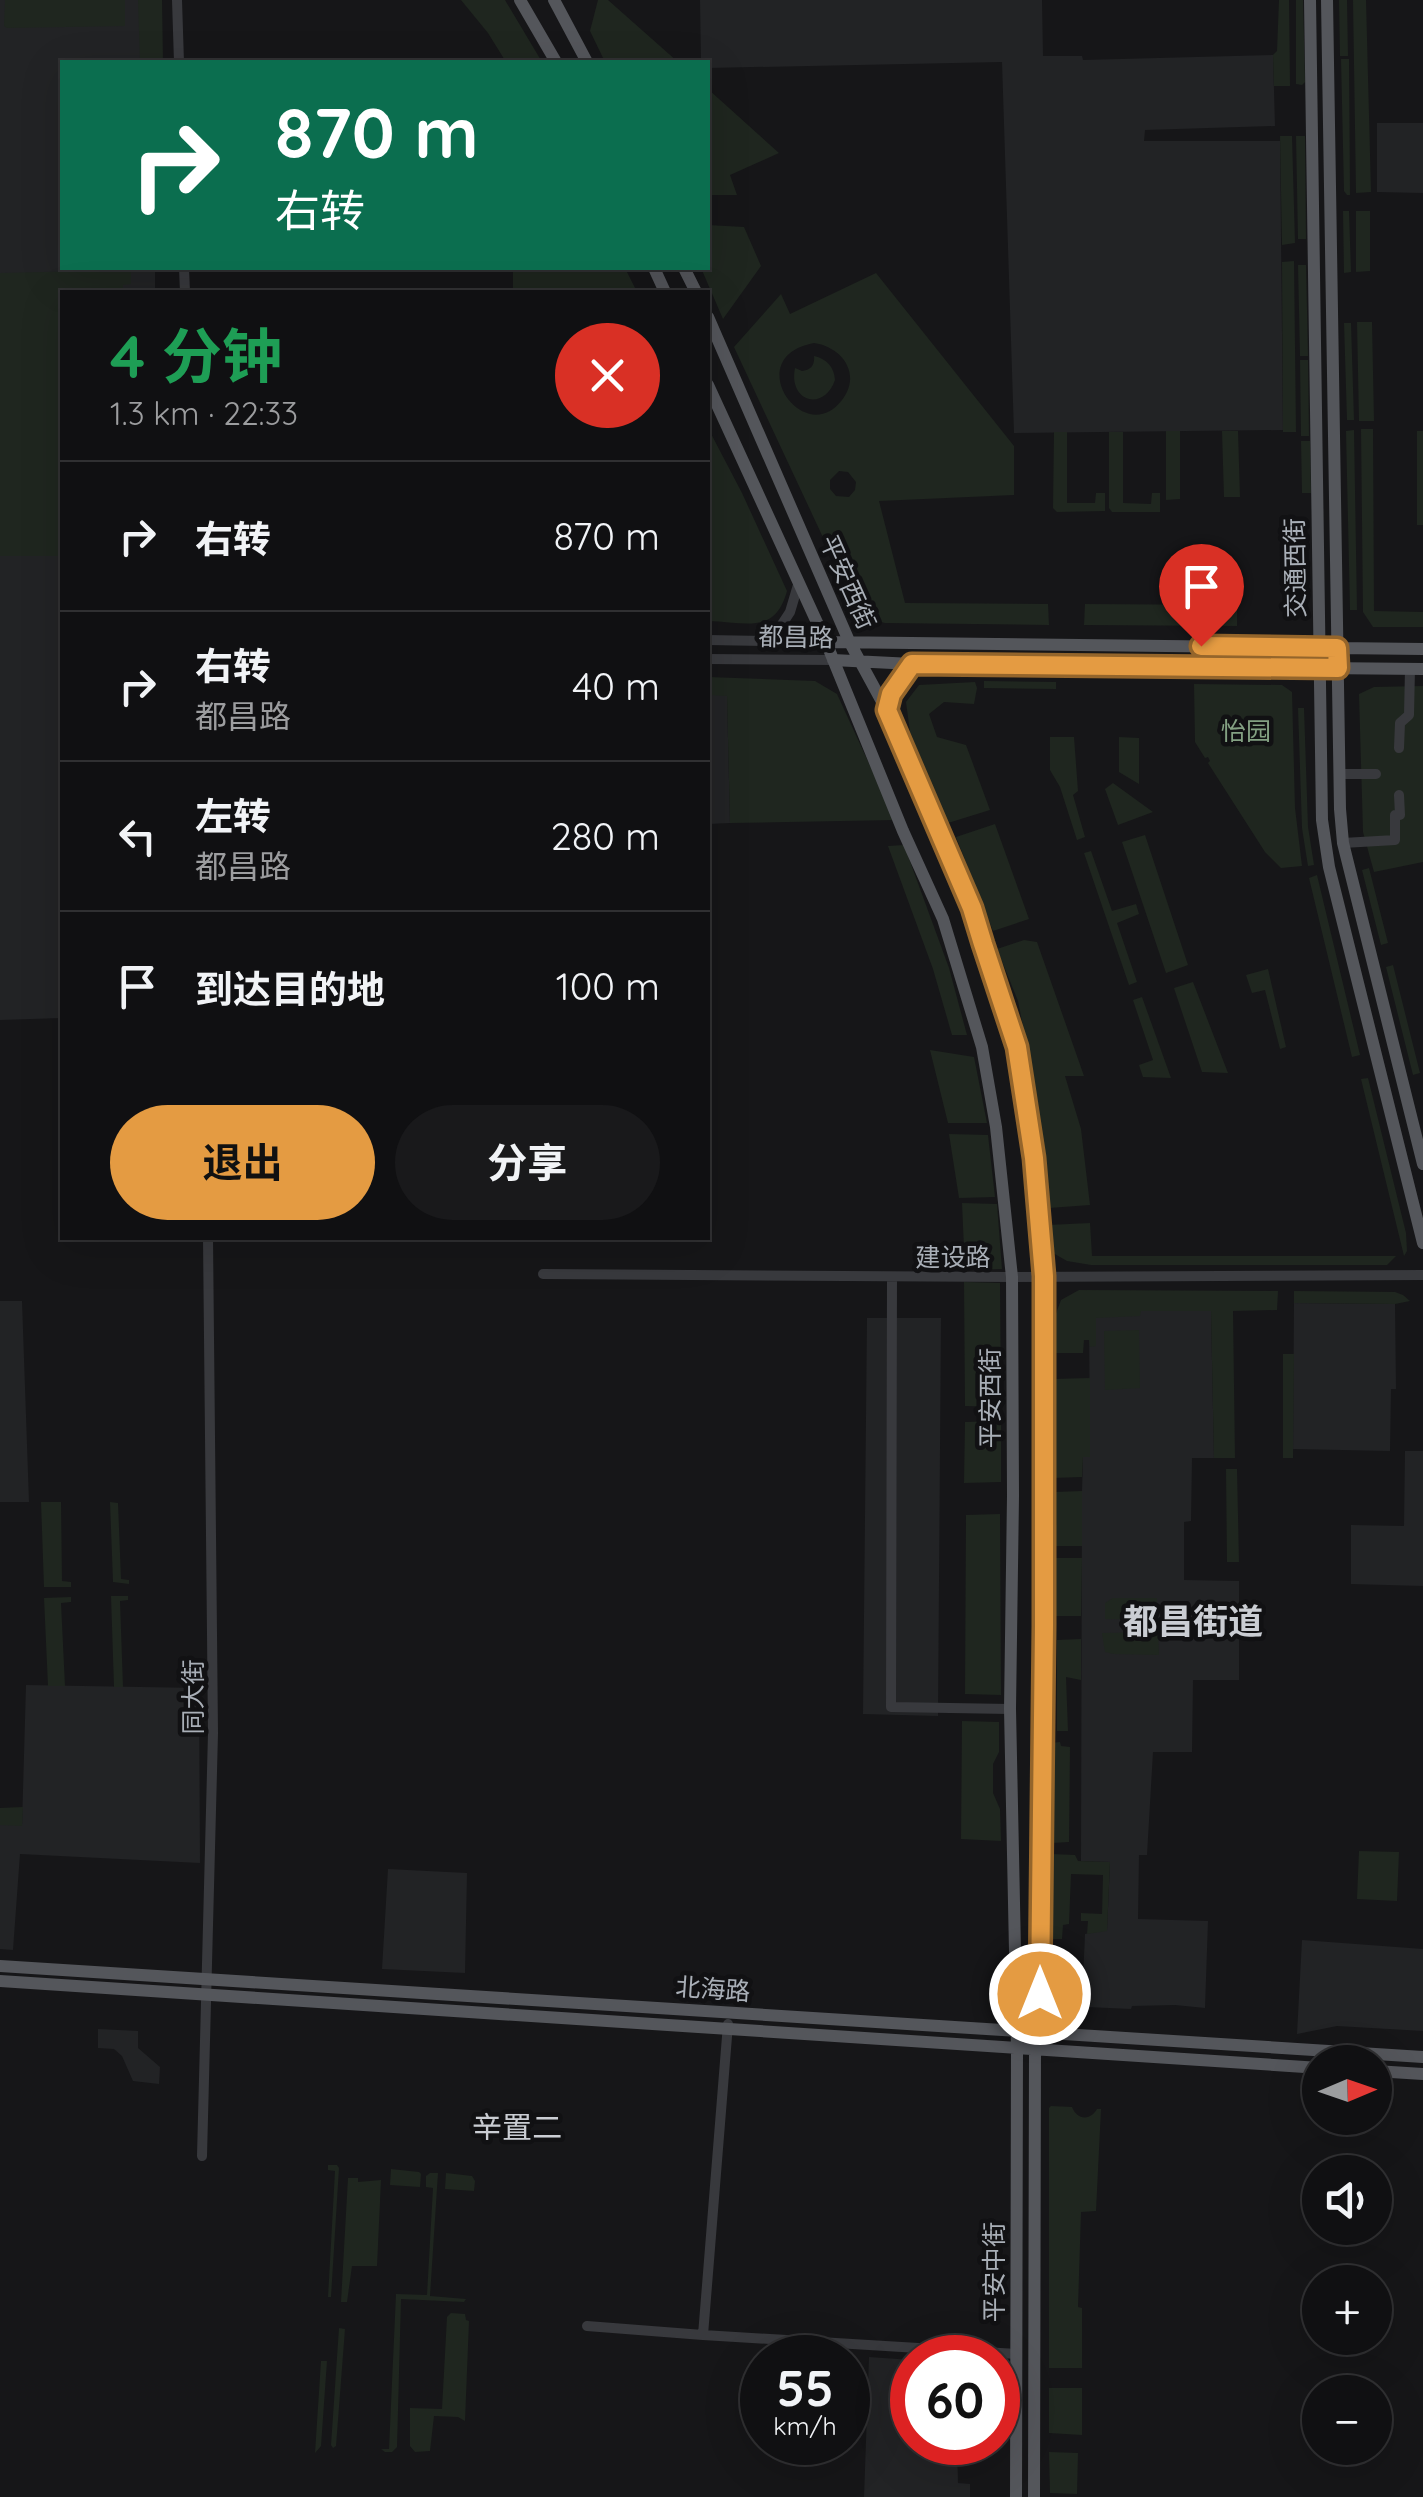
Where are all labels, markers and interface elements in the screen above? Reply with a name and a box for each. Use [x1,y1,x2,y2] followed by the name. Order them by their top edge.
[275,88,479,176] text: 870 m
[110,100,240,230] icon: right
[275,182,365,238] text: 右转
[110,318,282,393] text: 4 分钟
[555,323,660,428] button: close
[110,393,298,433] text: 1.3 km · 22:33
[110,509,165,564] icon: right
[553,512,660,560] text: 870 m
[195,515,271,563] text: 右转
[1278,518,1311,618] street label: 交通西街
[814,530,883,634] street label: 平安西街
[1159,544,1244,647] pin
[1174,559,1229,614] icon: arrive
[758,620,834,653] street label: 都昌路
[195,642,271,690] text: 右转
[110,659,165,714] icon: right
[572,662,660,710] text: 40 m
[195,696,291,736] text: 都昌路
[1221,715,1271,746] park label: 怡园
[195,792,271,840] text: 左转
[110,809,165,864] icon: left
[551,812,660,860] text: 280 m
[195,846,291,886] text: 都昌路
[110,959,165,1014] icon: arrive
[556,962,660,1010] text: 100 m
[195,965,385,1013] text: 到达目的地
[110,1105,375,1220] button: 退出
[395,1105,660,1220] button: 分享
[915,1241,991,1272] street label: 建设路
[974,1348,1005,1448] street label: 平安西街
[1123,1599,1263,1643] district label: 都昌街道
[177,1659,208,1735] street label: 同大街
[988,1942,1092,2046] position arrow
[675,1970,752,2007] street label: 北海路
[1302,2045,1392,2135] north arrow
[1302,2045,1392,2465] map controls
[472,2108,562,2146] district label: 辛置二
[1302,2155,1392,2245] button: sound
[978,2222,1009,2322] street label: 平安中街
[1302,2265,1392,2355] button: +
[890,2335,1020,2465] speed limit sign: 60
[776,2356,834,2419] text: 55
[1302,2375,1392,2465] button: −
[773,2410,837,2441] text: km/h

